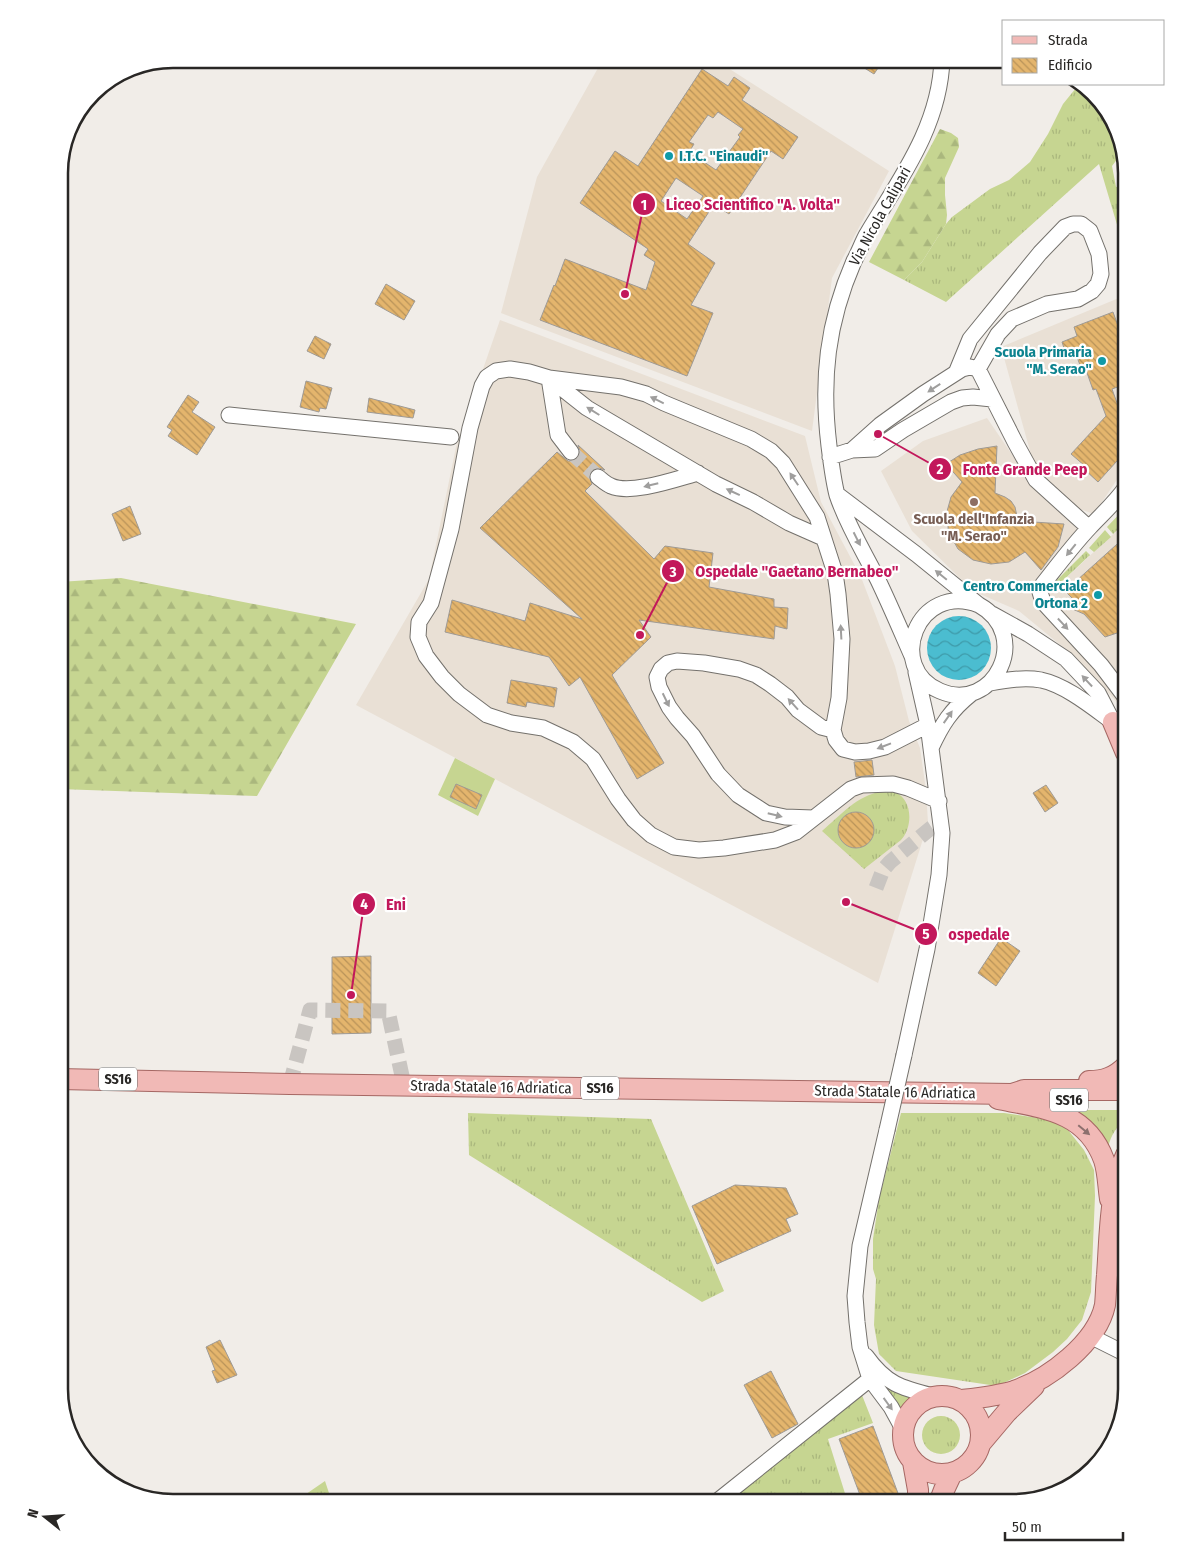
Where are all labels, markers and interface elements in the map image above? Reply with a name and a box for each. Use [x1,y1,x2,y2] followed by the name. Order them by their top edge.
[1002,20,1165,85] legend
[1048,31,1088,49] text: Strada
[1048,56,1093,74] text: Edificio
[679,147,768,165] place label: I.T.C. "Einaudi"
[663,150,675,162] marker: I.T.C. "Einaudi"
[845,163,915,269] street label: Via Nicola Calipari
[631,189,850,220] callout: Liceo Scientifico "A. Volta"
[666,195,840,214] text: Liceo Scientifico "A. Volta"
[641,196,647,214] text: 1
[994,343,1093,378] place label: Scuola Primaria "M. Serao"
[1096,355,1108,367] marker: Scuola Primaria "M. Serao"
[927,383,940,392] one-way arrow
[649,395,664,404] one-way arrow
[586,406,599,415] one-way arrow
[927,454,1097,485] callout: Fonte Grande Peep
[936,460,944,478] text: 2
[963,460,1088,479] text: Fonte Grande Peep
[789,473,799,486] one-way arrow
[643,481,658,489] one-way arrow
[726,488,740,496] one-way arrow
[968,496,980,508] marker: Scuola dell'Infanzia "M. Serao"
[913,510,1035,545] place label: Scuola dell'Infanzia "M. Serao"
[853,532,861,547] one-way arrow
[1066,543,1077,556] one-way arrow
[661,556,909,587] callout: Ospedale "Gaetano Bernabeo"
[695,562,899,581] text: Ospedale "Gaetano Bernabeo"
[668,563,677,581] text: 3
[935,569,948,580] one-way arrow
[963,577,1088,612] place label: Centro Commerciale Ortona 2
[1092,589,1104,601] marker: Centro Commerciale Ortona 2
[1057,618,1069,630] one-way arrow
[837,624,845,640] one-way arrow
[1081,676,1093,688] one-way arrow
[662,693,670,707] one-way arrow
[787,699,799,711] one-way arrow
[943,710,953,724] one-way arrow
[876,742,891,750] one-way arrow
[768,811,783,819] one-way arrow
[351,889,416,920] callout: Eni
[360,895,368,913] text: 4
[386,895,406,914] text: Eni
[914,919,1020,950] callout: ospedale
[922,925,930,943] text: 5
[948,925,1010,944] text: ospedale
[99,1068,137,1090] road number: SS16
[581,1076,619,1100] road number: SS16
[410,1077,572,1097] street label: Strada Statale 16 Adriatica
[814,1082,976,1102] street label: Strada Statale 16 Adriatica
[1050,1088,1088,1112] road number: SS16
[1078,1124,1091,1135] one-way arrow
[883,1397,893,1411] one-way arrow
[20,1492,70,1542] north arrow
[24,1507,42,1520] text: N
[1005,1510,1122,1542] scale bar
[1012,1518,1042,1536] text: 50 m

